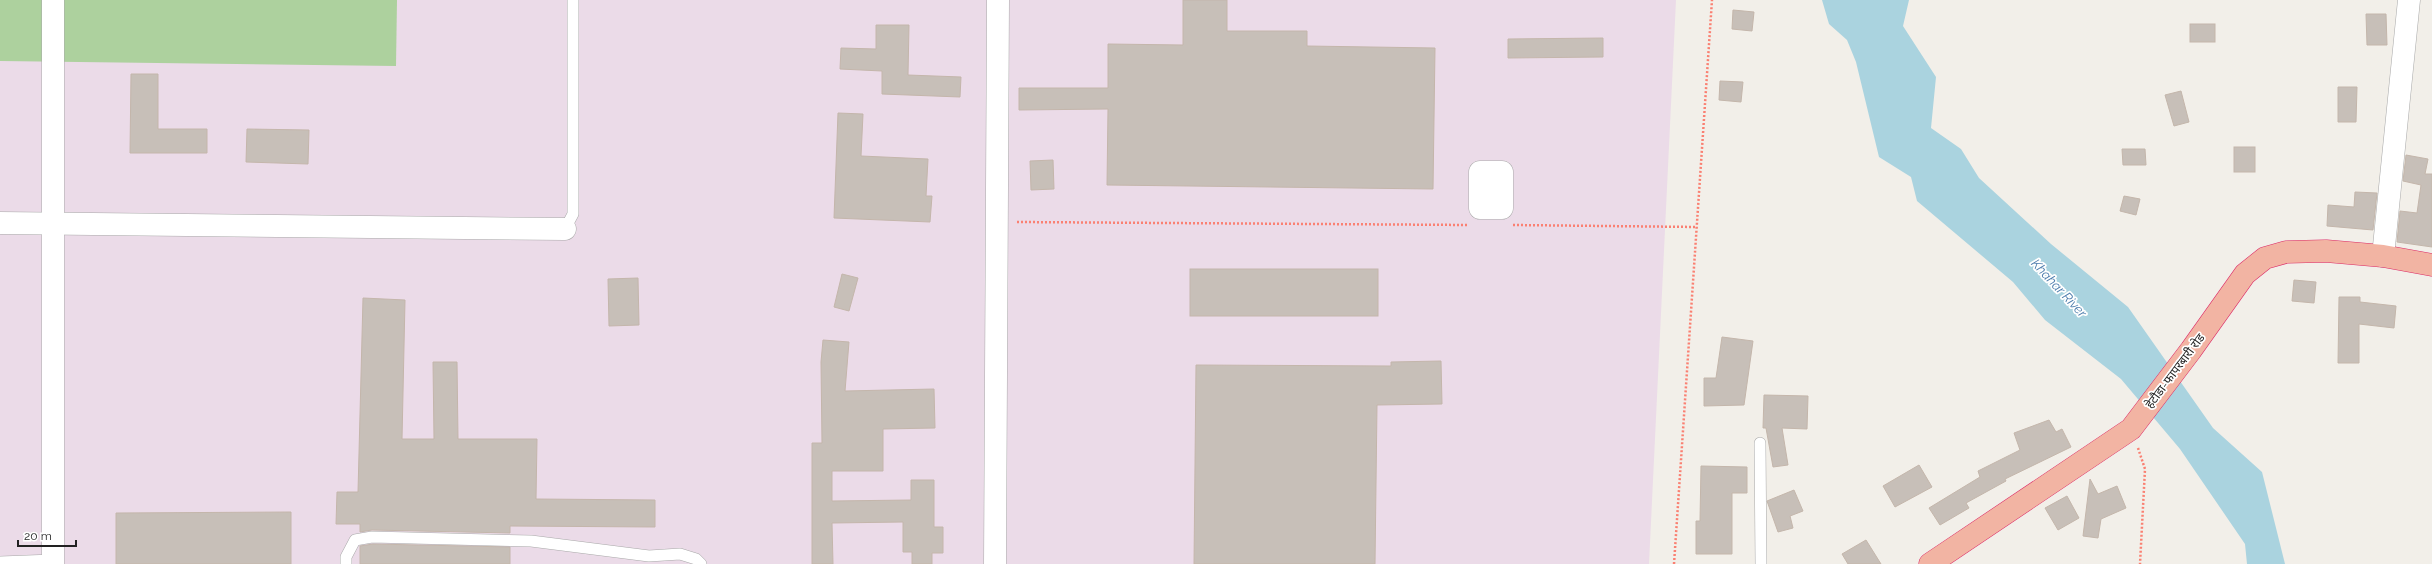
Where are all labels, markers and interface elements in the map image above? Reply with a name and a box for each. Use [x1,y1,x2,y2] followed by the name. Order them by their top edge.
[2028,256,2090,321] water label: Khahar River
[2142,330,2208,411] street label: हेटौडा-फापरबारी रोड
[18,522,76,548] scale bar
[24,529,52,543] text: 20 m

